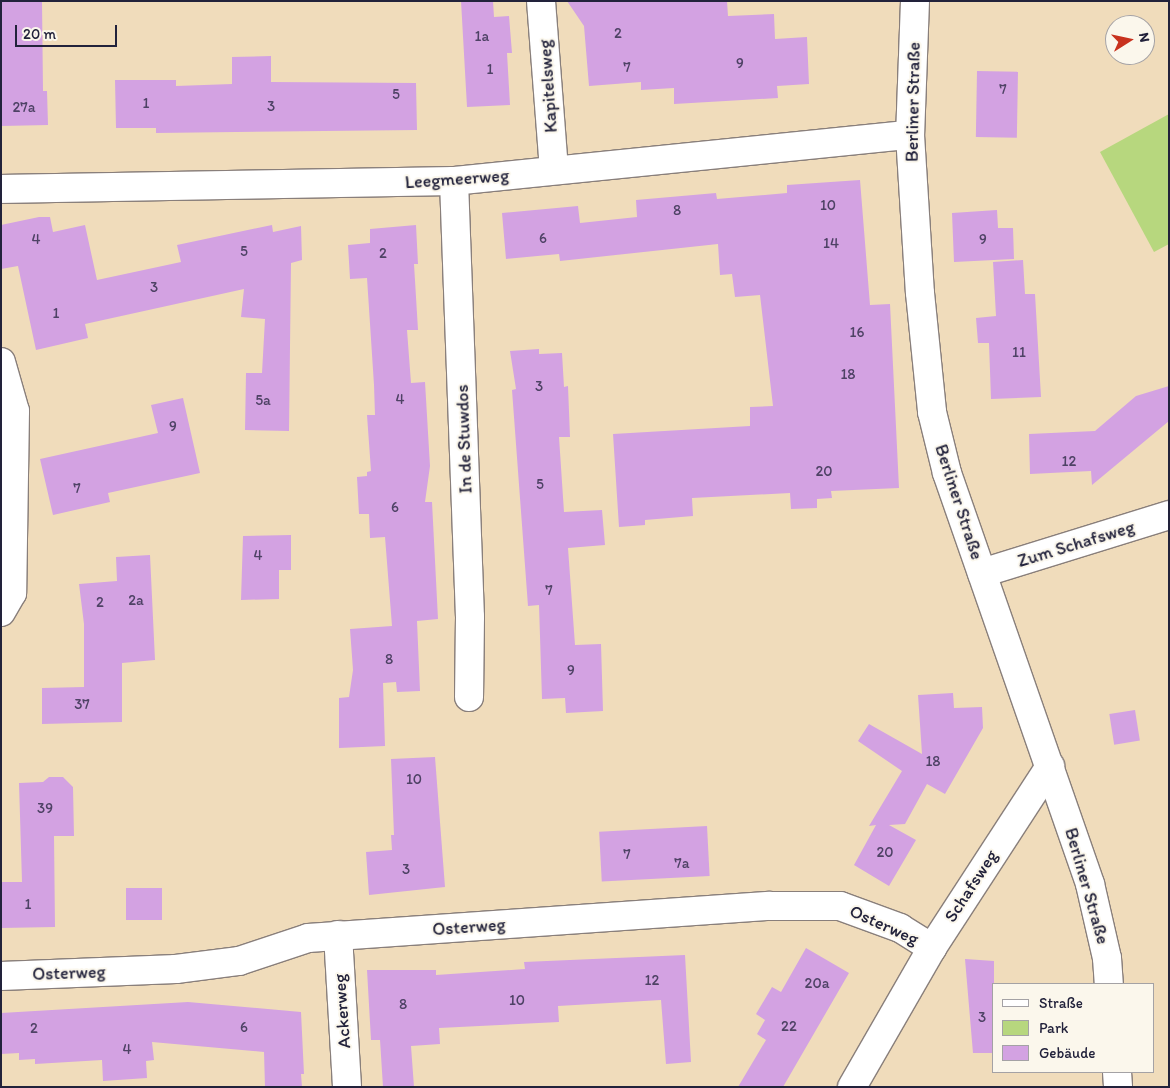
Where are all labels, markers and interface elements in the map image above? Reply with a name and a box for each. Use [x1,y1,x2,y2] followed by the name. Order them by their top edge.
[18,15,120,47] scale bar
[1105,15,1155,65] north arrow
[23,25,56,43] text: 20 m
[614,25,622,43] house number: 2
[475,28,489,46] house number: 1a
[1135,31,1153,44] text: N
[534,39,562,133] street label: Kapitelsweg
[901,42,925,162] street label: Berliner Straße
[736,55,744,73] house number: 9
[623,59,631,77] house number: 7
[487,61,493,79] house number: 1
[999,81,1007,99] house number: 7
[392,86,400,104] house number: 5
[143,95,149,113] house number: 1
[267,98,275,116] house number: 3
[12,99,36,117] house number: 27a
[404,165,510,193] street label: Leegmeerweg
[820,197,836,215] house number: 10
[673,202,681,220] house number: 8
[539,230,547,248] house number: 6
[31,231,41,249] house number: 4
[979,231,987,249] house number: 9
[823,235,839,253] house number: 14
[240,243,248,261] house number: 5
[379,245,387,263] house number: 2
[150,279,158,297] house number: 3
[53,305,59,323] house number: 1
[850,324,864,342] house number: 16
[1012,344,1026,362] house number: 11
[840,366,856,384] house number: 18
[535,378,543,396] house number: 3
[451,384,477,494] street label: In de Stuwdos
[395,391,405,409] house number: 4
[255,392,271,410] house number: 5a
[169,418,177,436] house number: 9
[930,442,988,562] street label: Berliner Straße
[1062,453,1076,471] house number: 12
[815,463,833,481] house number: 20
[536,476,544,494] house number: 5
[73,480,81,498] house number: 7
[391,499,399,517] house number: 6
[1015,516,1137,572] street label: Zum Schafsweg
[253,547,263,565] house number: 4
[545,582,553,600] house number: 7
[128,592,144,610] house number: 2a
[96,594,104,612] house number: 2
[385,651,393,669] house number: 8
[567,662,575,680] house number: 9
[74,696,90,714] house number: 37
[925,753,941,771] house number: 18
[406,771,422,789] house number: 10
[37,800,53,818] house number: 39
[1060,825,1114,947] street label: Berliner Straße
[876,844,894,862] house number: 20
[623,846,631,864] house number: 7
[940,846,1002,926] street label: Schafsweg
[674,855,690,873] house number: 7a
[402,861,410,879] house number: 3
[25,896,31,914] house number: 1
[846,900,922,950] street label: Osterweg
[432,914,506,940] street label: Osterweg
[32,961,106,985] street label: Osterweg
[645,972,659,990] house number: 12
[329,973,355,1049] street label: Ackerweg
[805,975,829,993] house number: 20a
[992,983,1155,1073] legend
[509,992,525,1010] house number: 10
[1039,994,1083,1012] text: Straße
[399,996,407,1014] house number: 8
[978,1009,986,1027] house number: 3
[781,1018,797,1036] house number: 22
[240,1019,248,1037] house number: 6
[1039,1019,1069,1037] text: Park
[30,1020,38,1038] house number: 2
[122,1041,132,1059] house number: 4
[1039,1044,1096,1062] text: Gebäude

